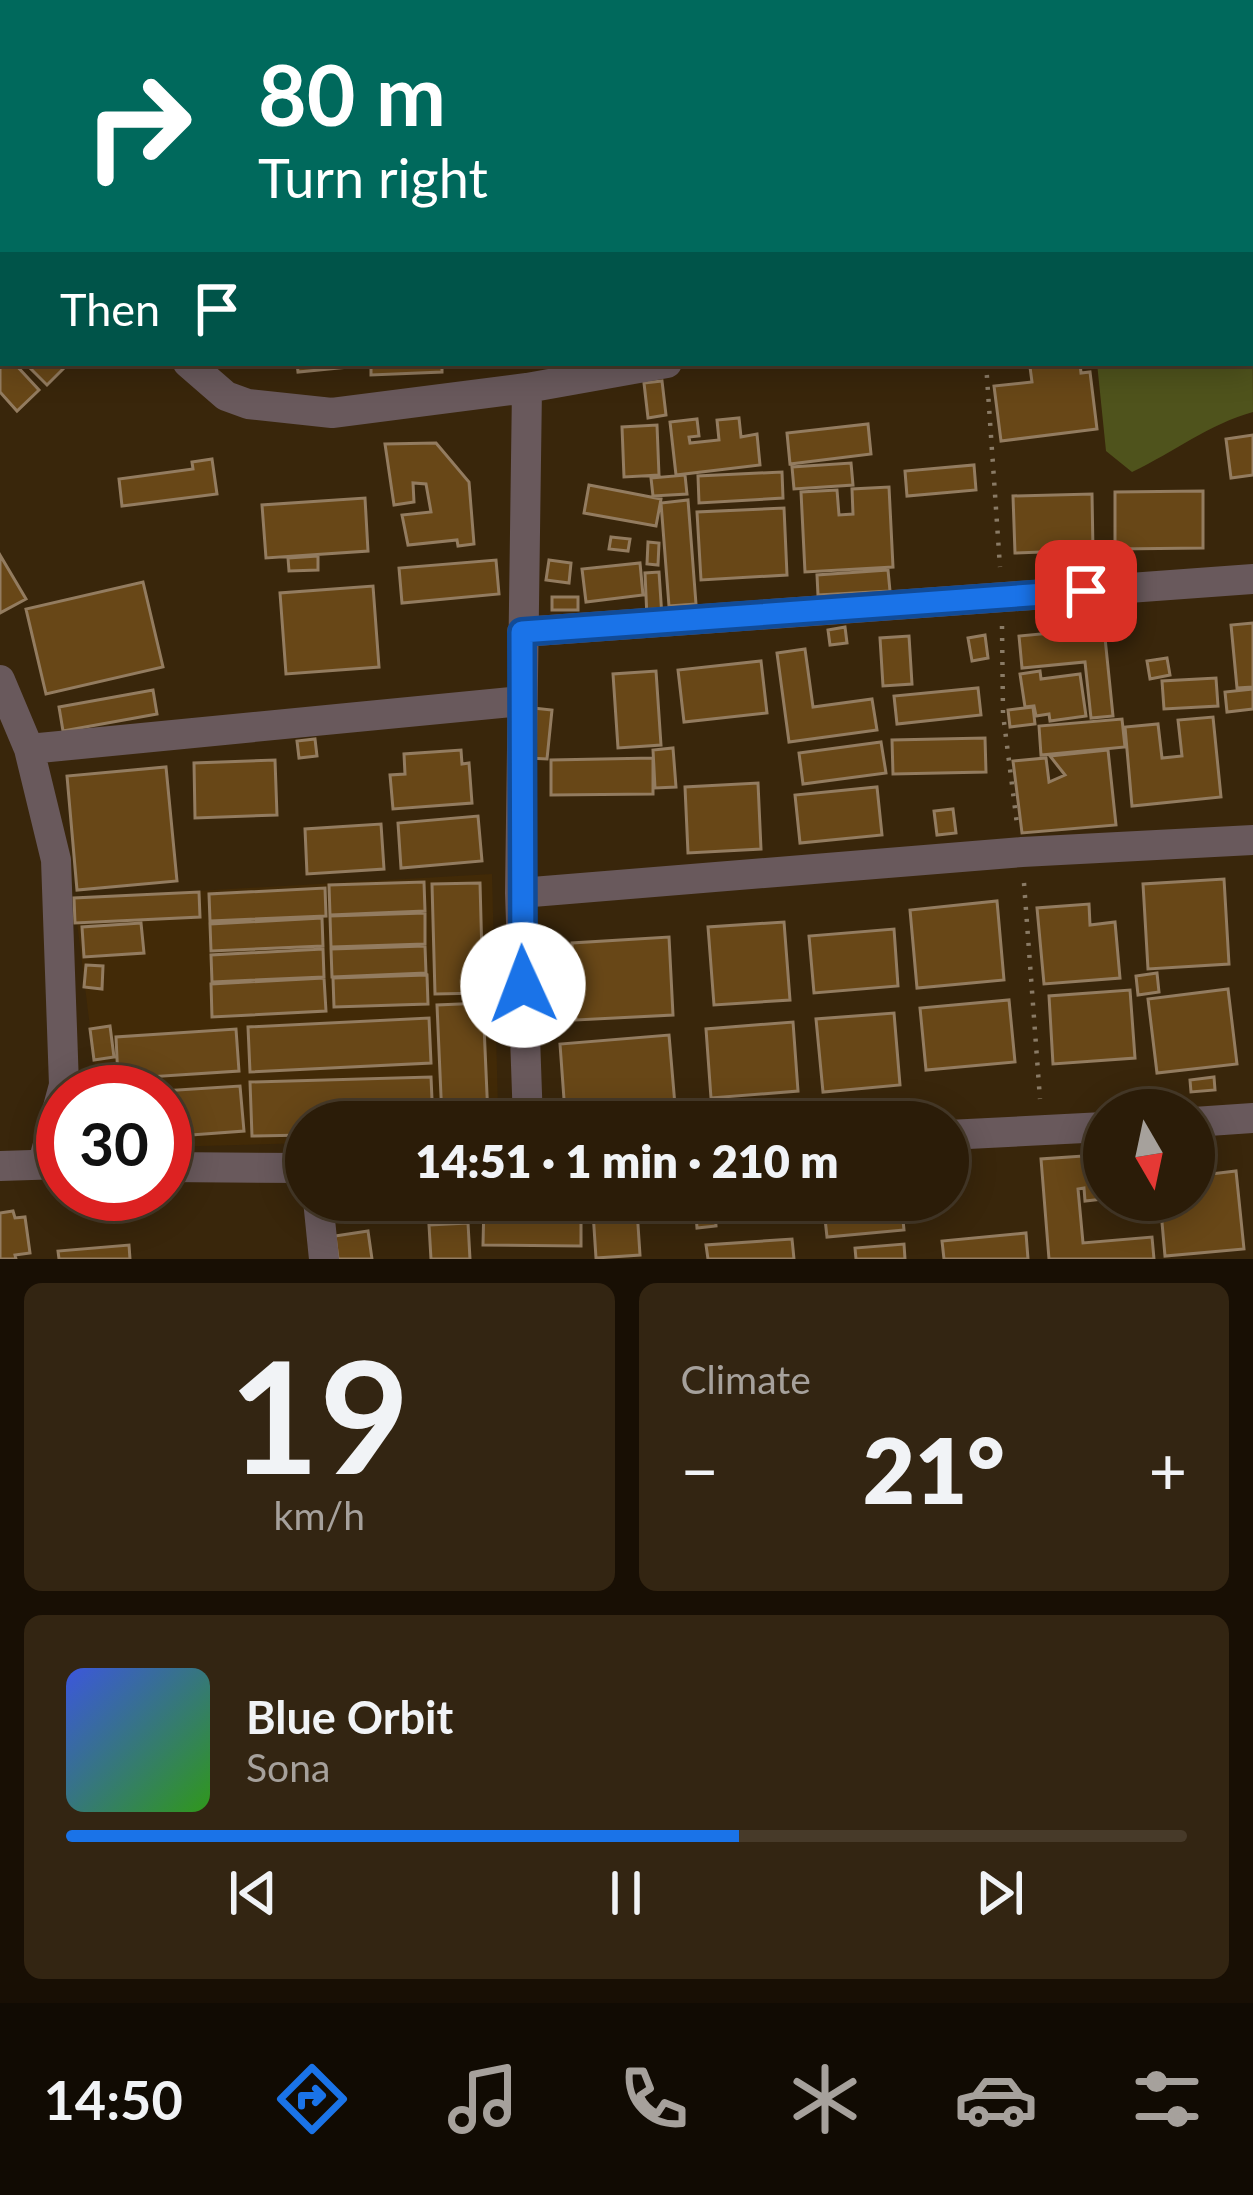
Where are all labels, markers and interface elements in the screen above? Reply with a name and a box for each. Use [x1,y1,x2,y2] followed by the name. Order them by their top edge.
[258,43,446,144] text: 80 m
[60,48,216,204] icon: right
[258,145,488,210] text: Turn right
[184,276,250,342] icon: arrive
[60,282,160,336] text: Then
[1035,540,1137,642] pin
[1053,558,1119,624] icon: arrive
[460,922,586,1048] position arrow
[36,1065,192,1221] speed limit sign: 30
[1083,1089,1215,1221] north arrow
[1083,1089,1215,1221] map controls
[415,1134,839,1188] text: 14:51 · 1 min · 210 m
[229,1320,410,1507] text: 19
[681,1356,811,1402] text: Climate
[863,1415,1005,1523] text: 21°
[681,1430,719,1509] text: −
[1149,1430,1187,1509] text: +
[274,1492,365,1538] text: km/h
[246,1690,453,1744] text: Blue Orbit
[246,1744,330,1790] text: Sona
[220,1860,286,1926] icon: previous
[593,1860,659,1926] icon: pause
[967,1860,1033,1926] icon: next
[270,2057,354,2141] icon: directions
[441,2057,525,2141] icon: music
[612,2057,696,2141] icon: phone
[783,2057,867,2141] icon: climate
[954,2057,1038,2141] icon: car
[1125,2057,1209,2141] icon: filters
[44,2067,183,2132] text: 14:50

